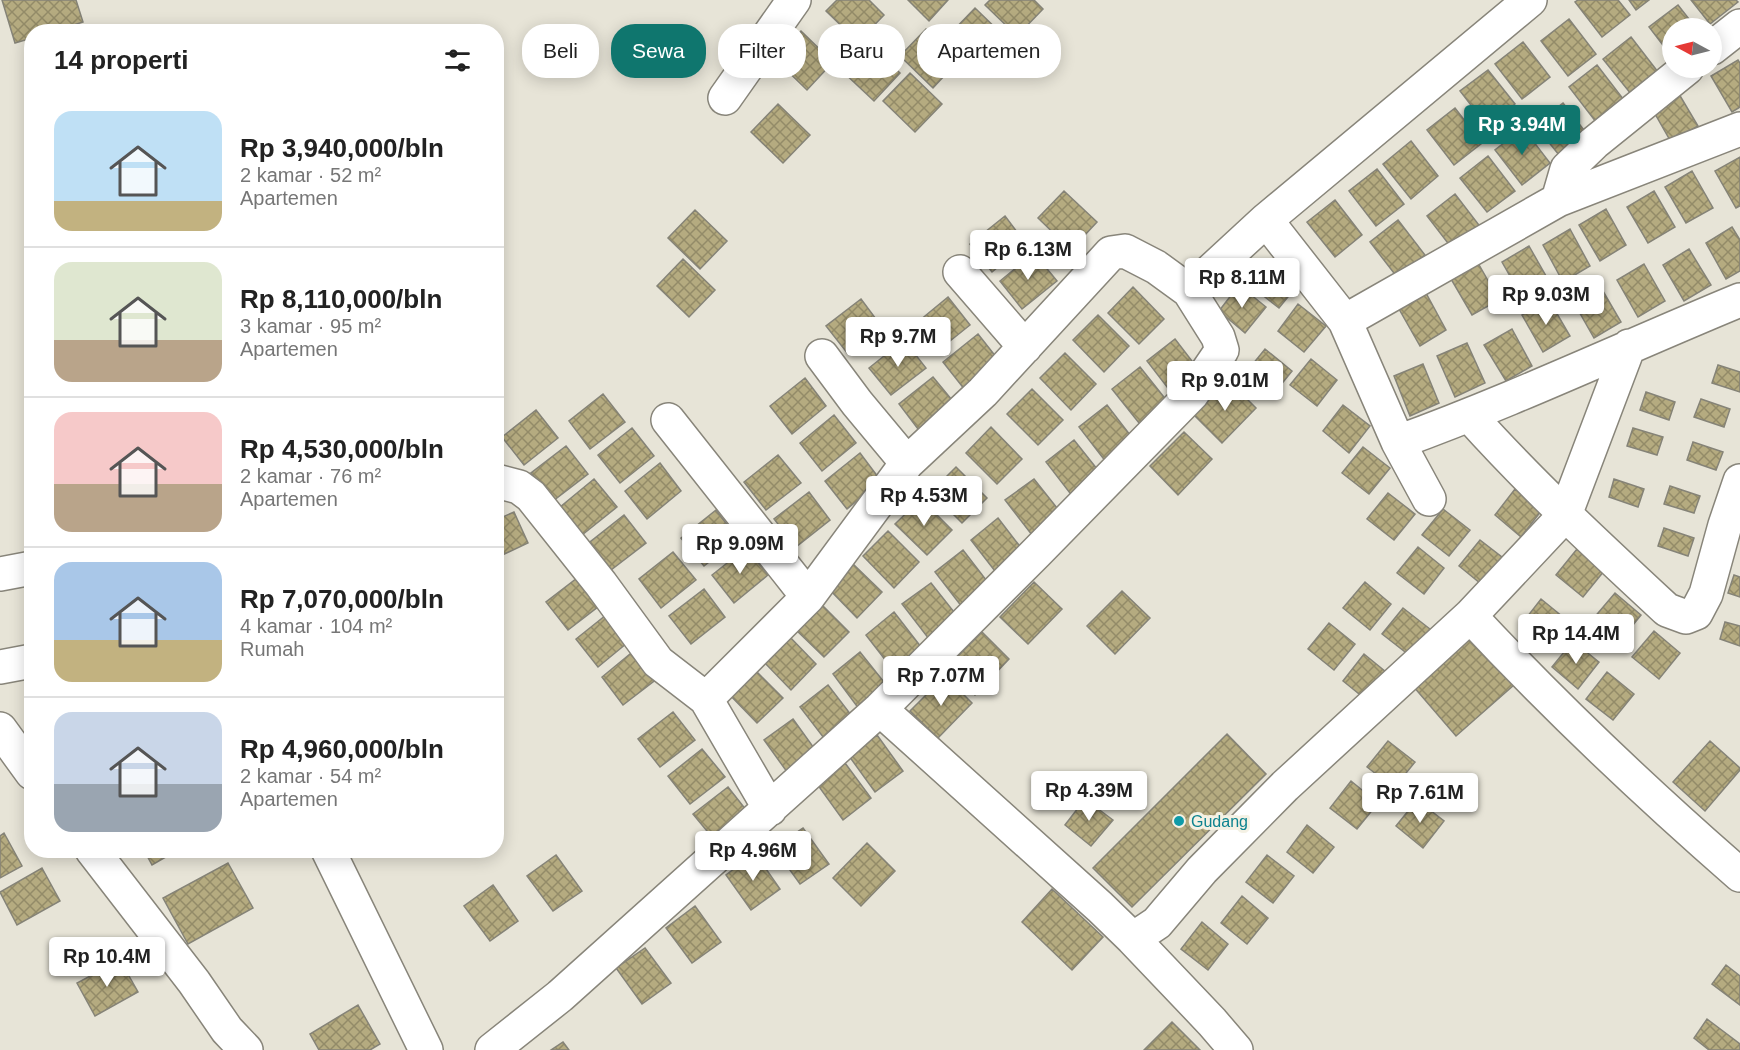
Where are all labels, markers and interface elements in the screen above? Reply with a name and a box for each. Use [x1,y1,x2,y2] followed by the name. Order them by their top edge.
[1662,18,1722,78] north arrow
[1662,18,1722,78] map controls
[522,24,599,78] chip: Beli
[611,24,706,78] chip: Sewa
[718,24,806,78] chip: Filter
[818,24,905,78] chip: Baru
[917,24,1061,78] chip: Apartemen
[441,44,474,77] icon: filters
[54,45,188,75] text: 14 properti
[1460,105,1584,156] pin: Rp 3.94M
[1478,113,1566,135] text: Rp 3.94M
[240,133,444,163] text: Rp 3,940,000/bln
[102,135,174,207] icon: home
[240,164,381,186] text: 2 kamar · 52 m²
[240,187,338,209] text: Apartemen
[966,230,1090,281] pin: Rp 6.13M
[984,238,1072,260] text: Rp 6.13M
[1180,258,1304,309] pin: Rp 8.11M
[1199,266,1285,288] text: Rp 8.11M
[1484,275,1608,326] pin: Rp 9.03M
[1502,283,1590,305] text: Rp 9.03M
[240,284,442,314] text: Rp 8,110,000/bln
[102,286,174,358] icon: home
[240,315,381,337] text: 3 kamar · 95 m²
[843,317,953,368] pin: Rp 9.7M
[860,325,936,347] text: Rp 9.7M
[240,338,338,360] text: Apartemen
[1163,361,1287,412] pin: Rp 9.01M
[1181,369,1269,391] text: Rp 9.01M
[240,434,444,464] text: Rp 4,530,000/bln
[102,436,174,508] icon: home
[240,465,381,487] text: 2 kamar · 76 m²
[862,476,986,527] pin: Rp 4.53M
[880,484,968,506] text: Rp 4.53M
[240,488,338,510] text: Apartemen
[678,524,802,575] pin: Rp 9.09M
[696,532,784,554] text: Rp 9.09M
[240,584,444,614] text: Rp 7,070,000/bln
[102,586,174,658] icon: home
[1514,614,1638,665] pin: Rp 14.4M
[240,615,392,637] text: 4 kamar · 104 m²
[1532,622,1620,644] text: Rp 14.4M
[240,638,304,660] text: Rumah
[879,656,1003,707] pin: Rp 7.07M
[897,664,985,686] text: Rp 7.07M
[240,734,444,764] text: Rp 4,960,000/bln
[102,736,174,808] icon: home
[240,765,381,787] text: 2 kamar · 54 m²
[1027,771,1151,822] pin: Rp 4.39M
[1358,773,1482,824] pin: Rp 7.61M
[1045,779,1133,801] text: Rp 4.39M
[1376,781,1464,803] text: Rp 7.61M
[240,788,338,810] text: Apartemen
[1191,813,1248,830] place label: Gudang
[1172,814,1186,828] marker: Gudang
[691,831,815,882] pin: Rp 4.96M
[709,839,797,861] text: Rp 4.96M
[45,937,169,988] pin: Rp 10.4M
[63,945,151,967] text: Rp 10.4M

